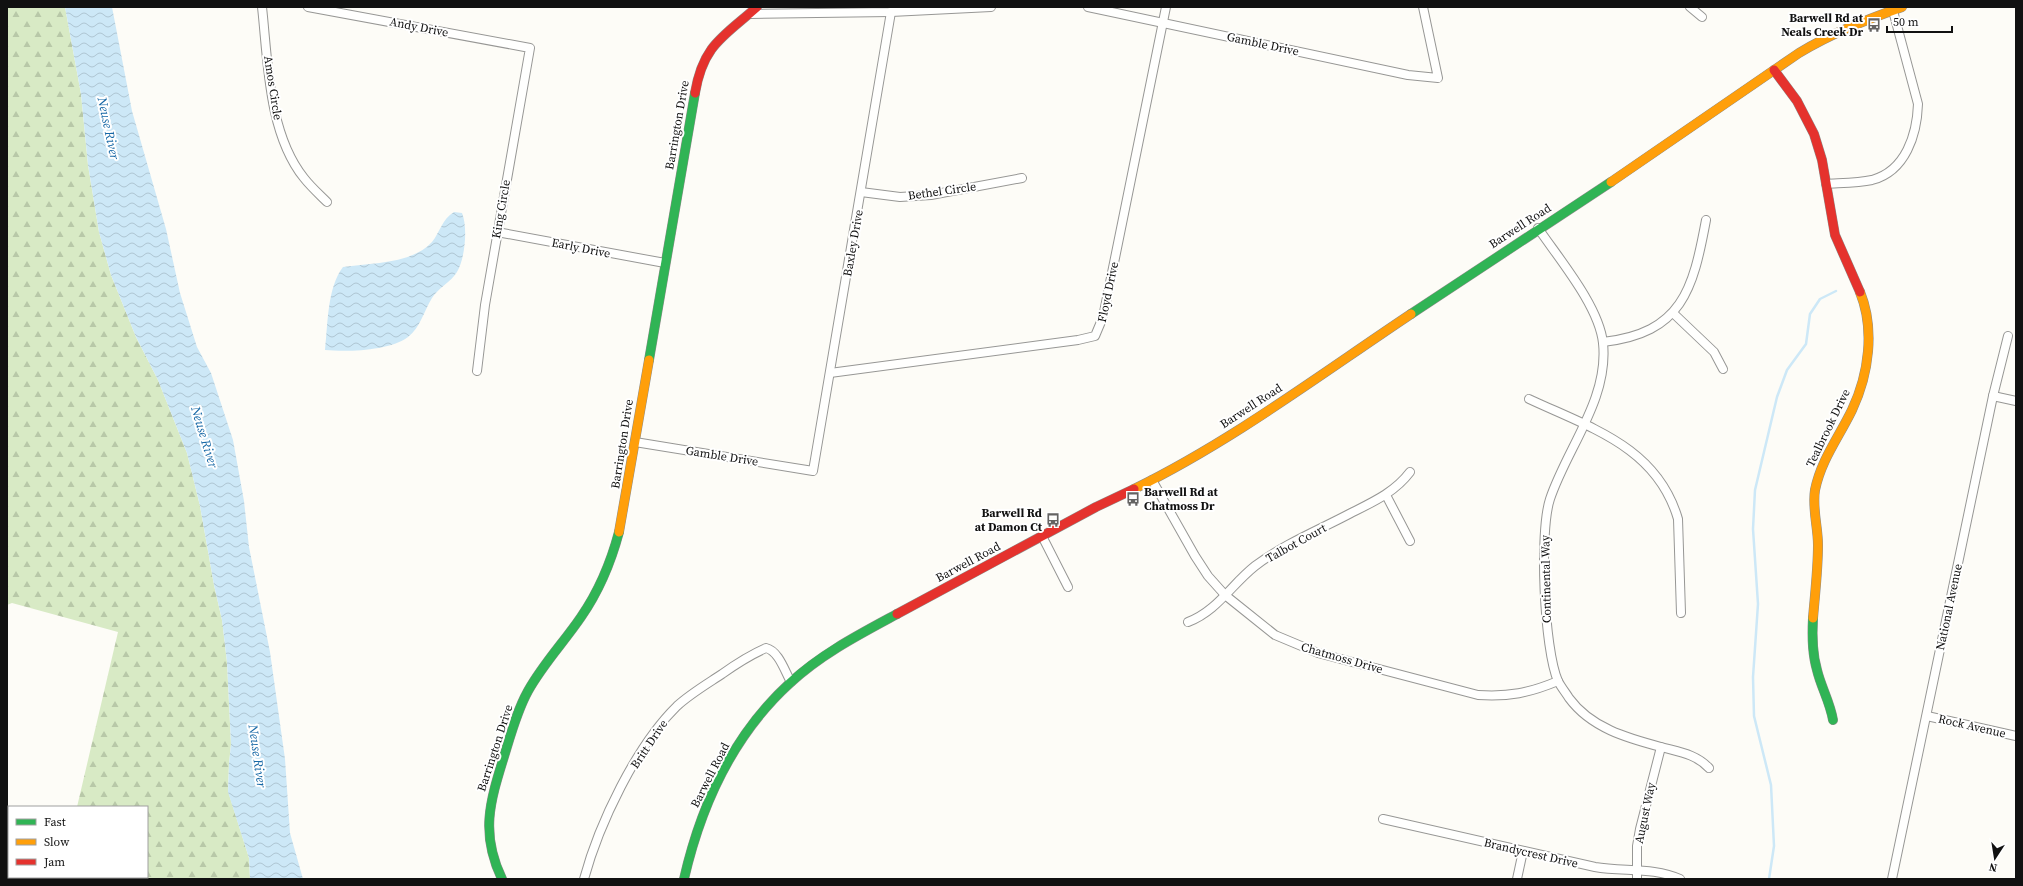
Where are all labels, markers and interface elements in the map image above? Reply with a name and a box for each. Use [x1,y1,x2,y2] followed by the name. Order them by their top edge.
[1887,8,1952,34] scale bar
[1781,10,1864,40] place label: Barwell Rd at Neals Creek Dr
[388,13,450,41] street label: Andy Drive
[1893,14,1919,30] text: 50 m
[1866,17,1882,33] bus stop icon: Barwell Rd at Neals Creek Dr
[1225,29,1301,59] street label: Gamble Drive
[260,55,286,121] street label: Amos Circle
[661,79,693,171] street label: Barrington Drive
[93,94,124,162] water label: Neuse River
[488,178,514,240] street label: King Circle
[907,178,977,204] street label: Bethel Circle
[1486,200,1554,252] street label: Barwell Road
[839,208,867,278] street label: Baxley Drive
[550,234,612,262] street label: Early Drive
[1094,260,1122,324] street label: Floyd Drive
[1217,380,1285,432] street label: Barwell Road
[1802,386,1854,470] street label: Tealbrook Drive
[607,398,637,490] street label: Barrington Drive
[187,403,222,471] water label: Neuse River
[685,442,759,470] street label: Gamble Drive
[1144,484,1219,514] place label: Barwell Rd at Chatmoss Dr
[1125,491,1141,507] bus stop icon: Barwell Rd at Chatmoss Dr
[975,505,1043,535] place label: Barwell Rd at Damon Ct
[1045,512,1061,528] bus stop icon: Barwell Rd at Damon Ct
[1263,520,1329,566] street label: Talbot Court
[1537,534,1555,623] street label: Continental Way
[933,538,1003,586] street label: Barwell Road
[1932,562,1966,652] street label: National Avenue
[1299,639,1385,677] street label: Chatmoss Drive
[473,703,517,793] street label: Barrington Drive
[1937,710,2007,742] street label: Rock Avenue
[627,716,671,772] street label: Britt Drive
[245,722,270,790] water label: Neuse River
[687,740,733,810] street label: Barwell Road
[1631,780,1659,845] street label: August Way
[8,806,148,878] legend
[44,814,66,830] text: Fast
[44,834,70,850] text: Slow
[1482,834,1580,872] street label: Brandycrest Drive
[1975,838,2015,878] north arrow
[43,854,65,870] text: Jam
[1988,859,1999,875] text: N

